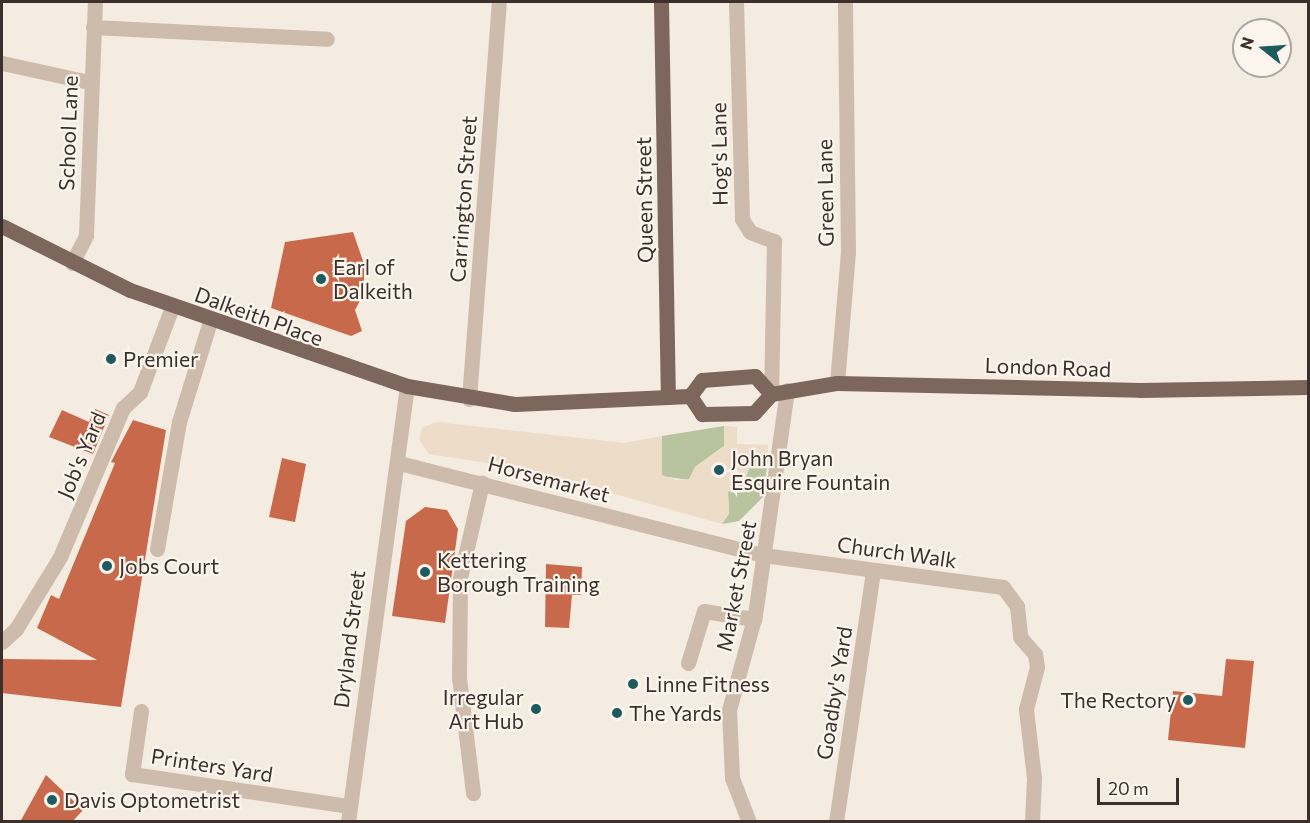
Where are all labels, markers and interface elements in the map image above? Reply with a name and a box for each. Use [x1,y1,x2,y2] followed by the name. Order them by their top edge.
[1232,18,1292,78] north arrow
[1235,35,1257,52] text: N
[53,75,83,191] street label: School Lane
[705,102,733,206] street label: Hog's Lane
[445,115,481,283] street label: Carrington Street
[630,137,658,263] street label: Queen Street
[811,139,839,247] street label: Green Lane
[333,254,413,304] place label: Earl of Dalkeith
[314,272,328,286] marker: Earl of Dalkeith
[191,281,327,351] street label: Dalkeith Place
[123,346,198,372] place label: Premier
[104,352,118,366] marker: Premier
[984,352,1112,382] street label: London Road
[52,408,110,502] street label: Job's Yard
[731,445,890,495] place label: John Bryan Esquire Fountain
[485,451,613,507] street label: Horsemarket
[712,463,726,477] marker: John Bryan Esquire Fountain
[711,518,761,654] street label: Market Street
[836,531,958,573] street label: Church Walk
[437,547,600,597] place label: Kettering Borough Training
[119,553,219,579] place label: Jobs Court
[100,559,114,573] marker: Jobs Court
[418,565,432,579] marker: Kettering Borough Training
[328,569,370,709] street label: Dryland Street
[811,625,857,761] street label: Goadby's Yard
[645,671,770,697] place label: Linne Fitness
[626,677,640,691] marker: Linne Fitness
[443,684,524,734] place label: Irregular Art Hub
[1060,687,1176,713] place label: The Rectory
[1181,693,1195,707] marker: The Rectory
[629,700,722,726] place label: The Yards
[529,702,543,716] marker: Irregular Art Hub
[610,706,624,720] marker: The Yards
[149,743,275,787] street label: Printers Yard
[1100,766,1182,804] scale bar
[1108,777,1149,799] text: 20 m
[64,787,240,813] place label: Davis Optometrist
[45,793,59,807] marker: Davis Optometrist

